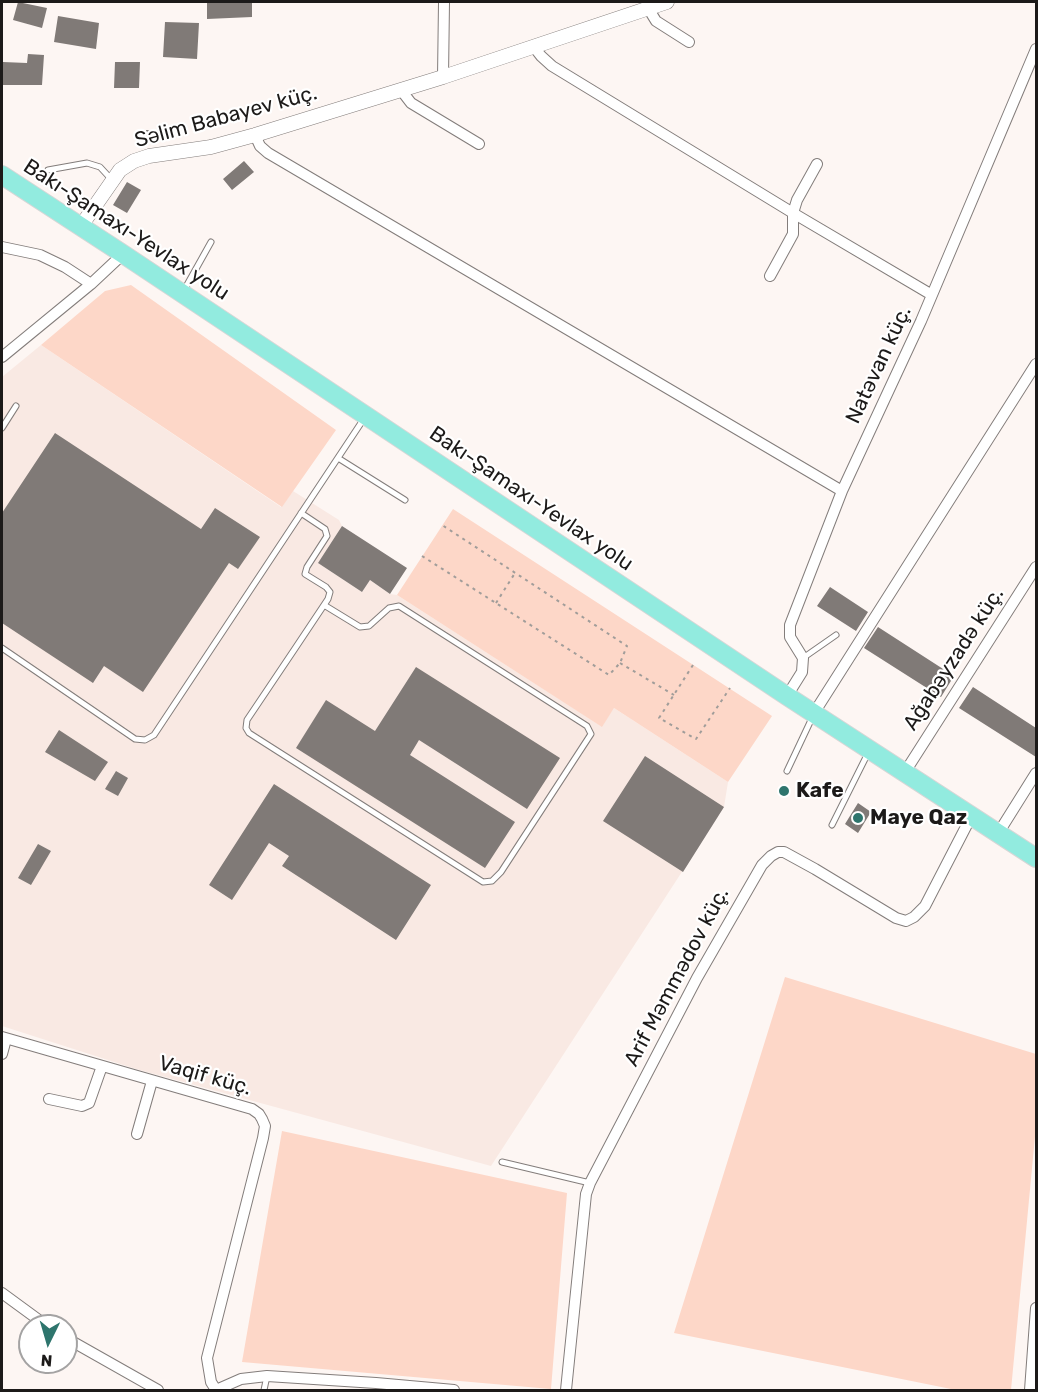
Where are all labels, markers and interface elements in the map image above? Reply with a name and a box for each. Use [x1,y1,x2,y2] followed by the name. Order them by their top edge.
[132,81,320,153] street label: Səlim Babayev küç.
[18,154,234,306] street label: Bakı-Şamaxı-Yevlax yolu
[841,302,917,428] street label: Natəvan küç.
[424,421,638,577] street label: Bakı-Şamaxı-Yevlax yolu
[898,583,1010,735] street label: Ağabəyzadə küç.
[796,778,844,804] place label: Kafe
[777,784,791,798] marker: Kafe
[870,805,967,831] place label: Maye Qaz
[851,811,865,825] marker: Maye Qaz
[619,883,735,1071] street label: Arif Məmmədov küç.
[156,1051,254,1101] street label: Vaqif küç.
[18,1314,78,1374] north arrow
[40,1350,53,1370] text: N

